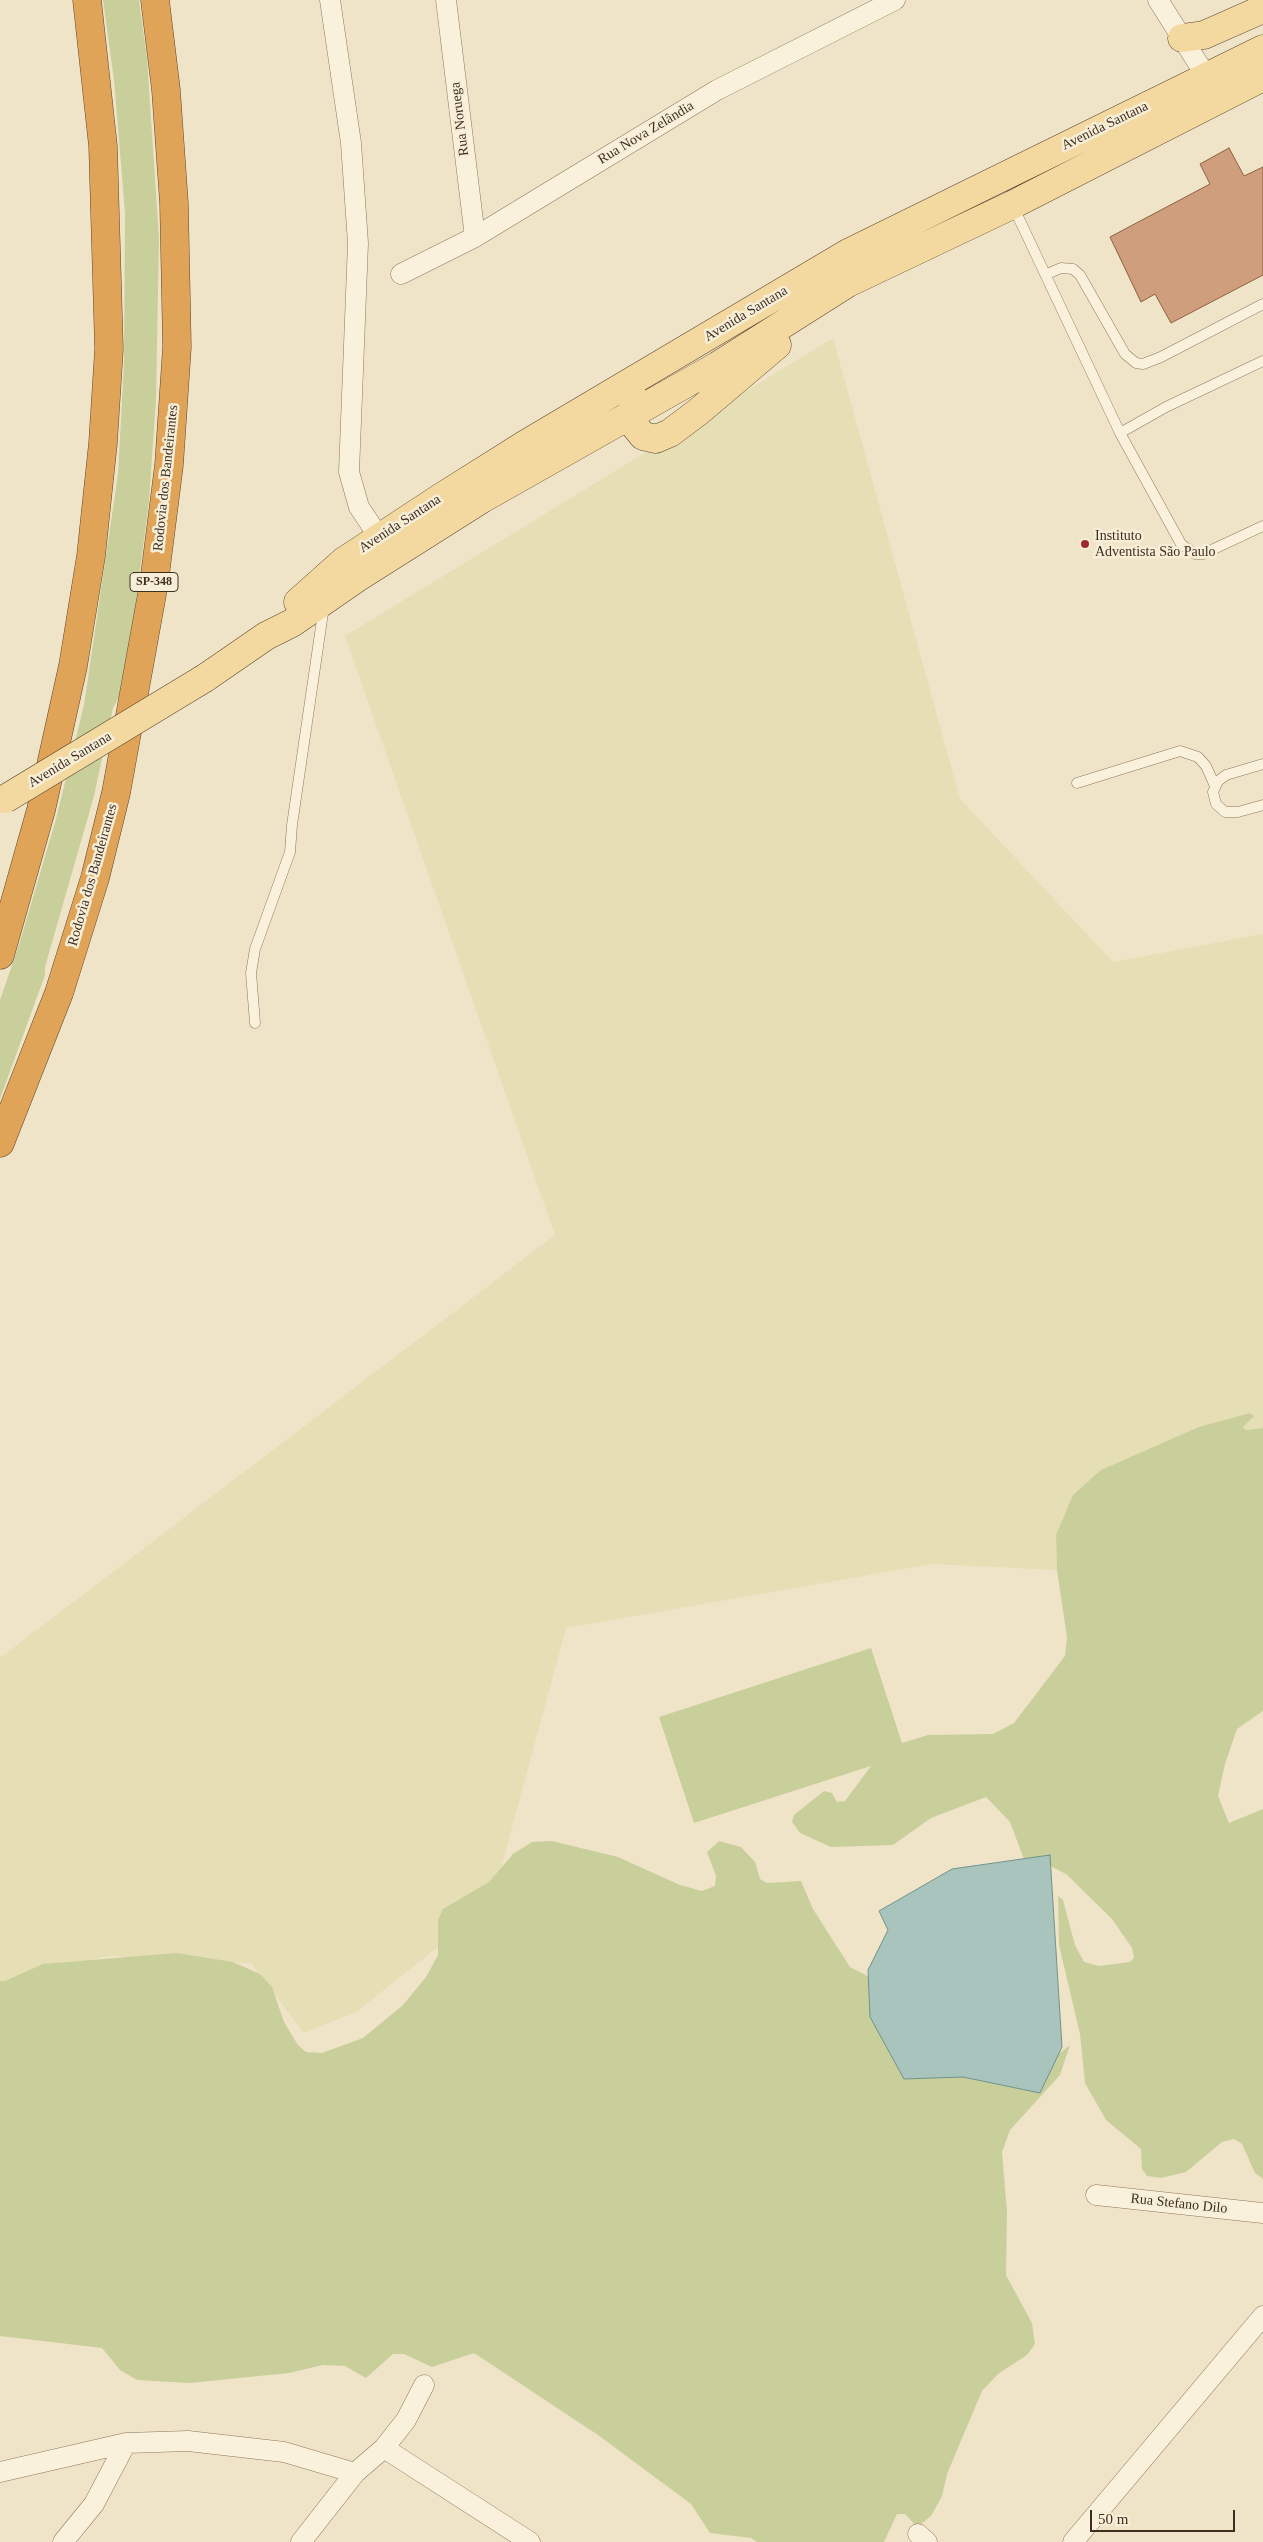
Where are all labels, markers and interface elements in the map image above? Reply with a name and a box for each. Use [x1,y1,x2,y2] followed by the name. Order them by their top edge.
[447,81,473,157] street label: Rua Noruega
[595,98,697,168] street label: Rua Nova Zelândia
[1059,98,1151,154] street label: Avenida Santana
[701,283,791,345] street label: Avenida Santana
[150,404,182,552] street label: Rodovia dos Bandeirantes
[356,491,444,557] street label: Avenida Santana
[1095,528,1216,560] place label: Instituto Adventista São Paulo
[1079,538,1091,550] marker: Instituto Adventista São Paulo
[130,572,178,592] road number: SP-348
[25,729,115,791] street label: Avenida Santana
[65,802,121,948] street label: Rodovia dos Bandeirantes
[1130,2191,1228,2217] street label: Rua Stefano Dilo
[1093,2500,1238,2532] scale bar
[1098,2511,1128,2527] text: 50 m

